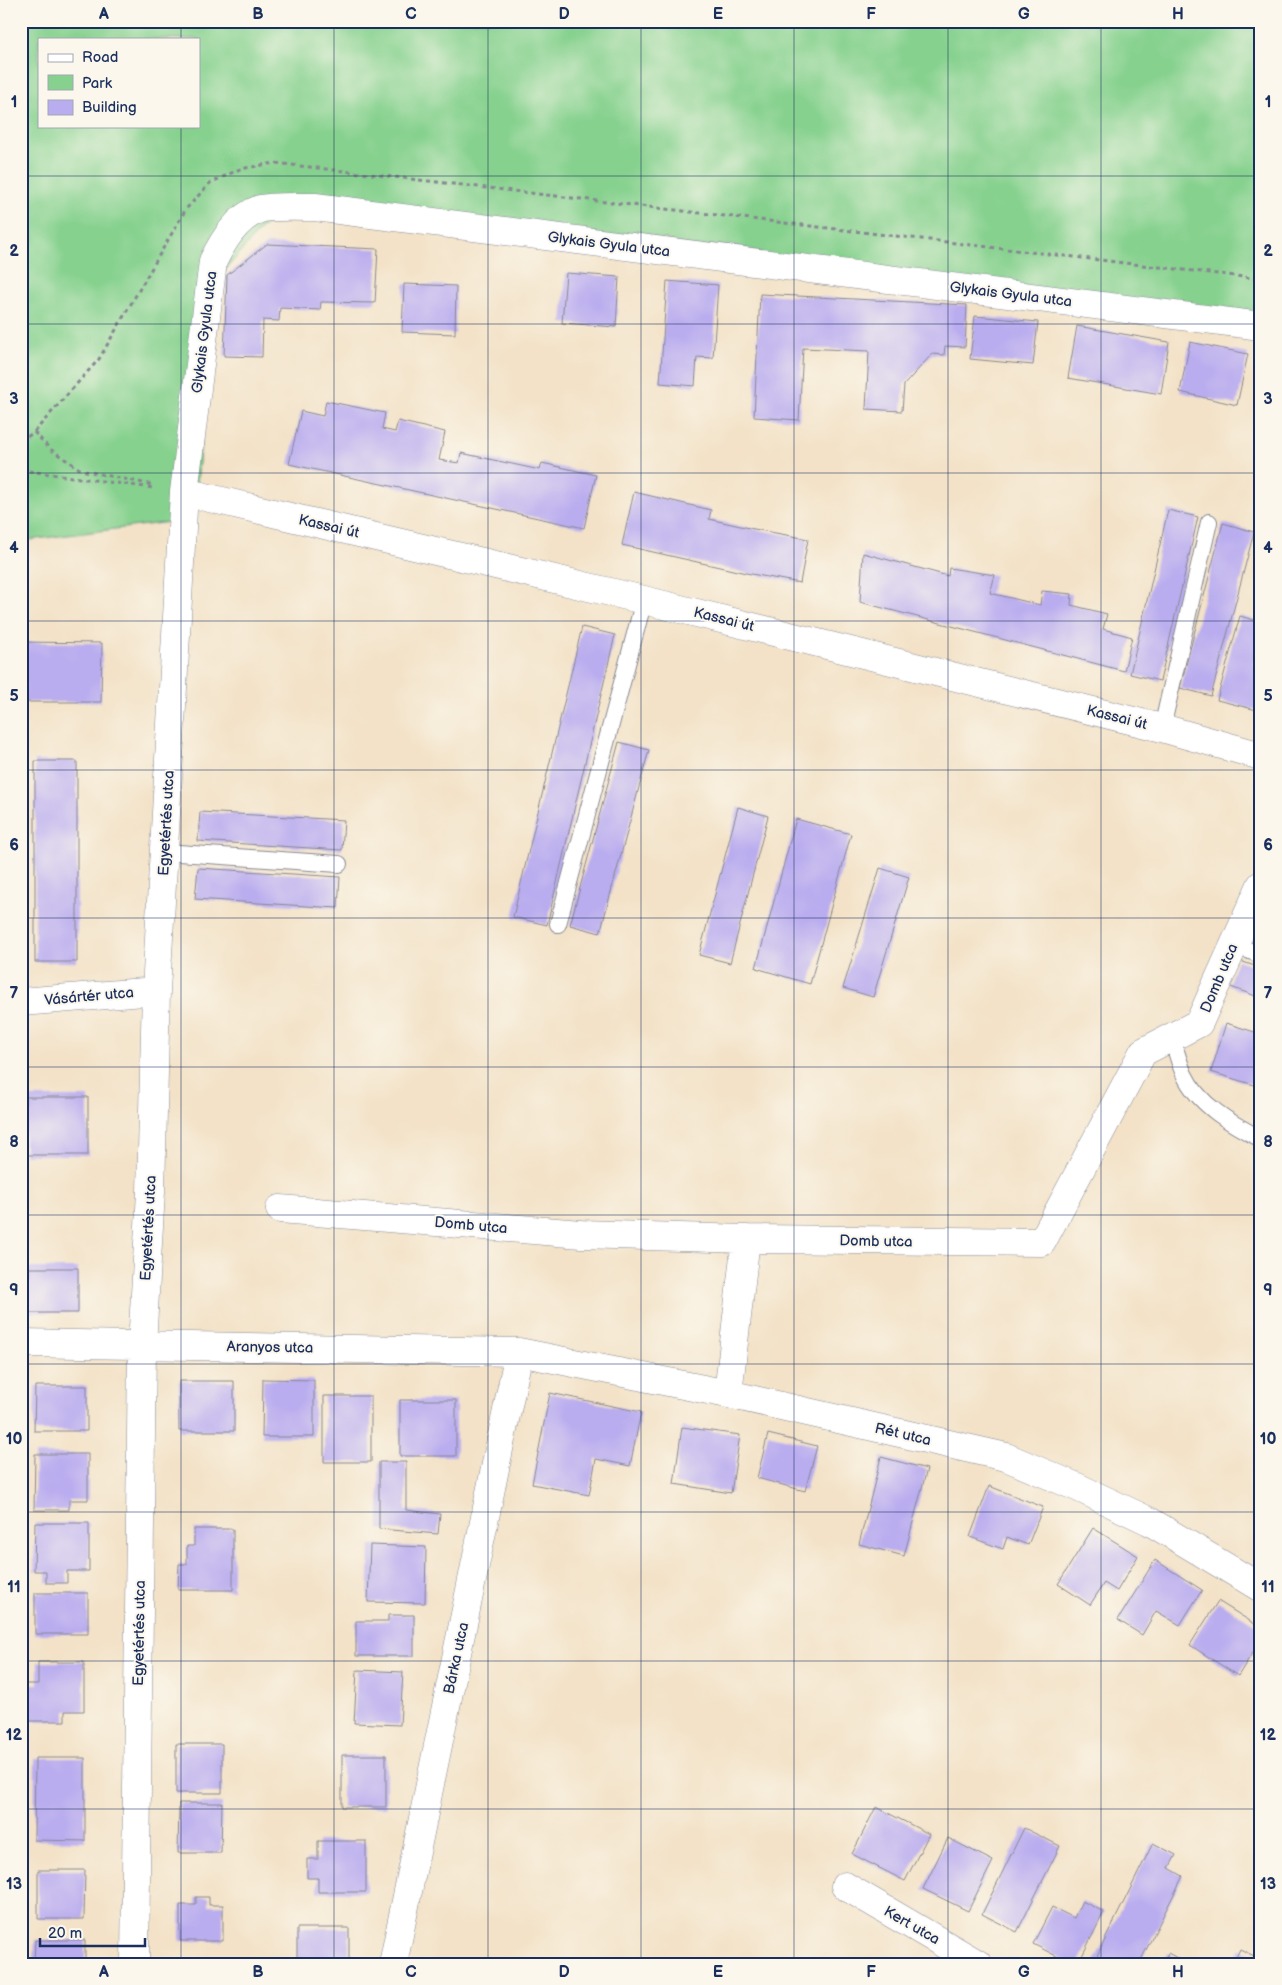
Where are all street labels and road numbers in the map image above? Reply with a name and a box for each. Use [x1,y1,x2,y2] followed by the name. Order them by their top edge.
[547,228,671,261] street label: Glykais Gyula utca
[188,270,221,394] street label: Glykais Gyula utca
[949,278,1073,311] street label: Glykais Gyula utca
[297,510,361,543] street label: Kassai út
[692,603,757,636] street label: Kassai út
[1085,701,1150,734] street label: Kassai út
[154,770,179,876] street label: Egyetértés utca
[1196,941,1243,1016] street label: Domb utca
[44,983,135,1010] street label: Vásártér utca
[136,1175,161,1281] street label: Egyetértés utca
[434,1213,508,1238] street label: Domb utca
[839,1231,913,1252] street label: Domb utca
[227,1337,313,1358] street label: Aranyos utca
[873,1419,933,1450] street label: Rét utca
[129,1580,150,1686] street label: Egyetértés utca
[440,1621,473,1696] street label: Bárka utca
[880,1902,943,1949] street label: Kert utca

